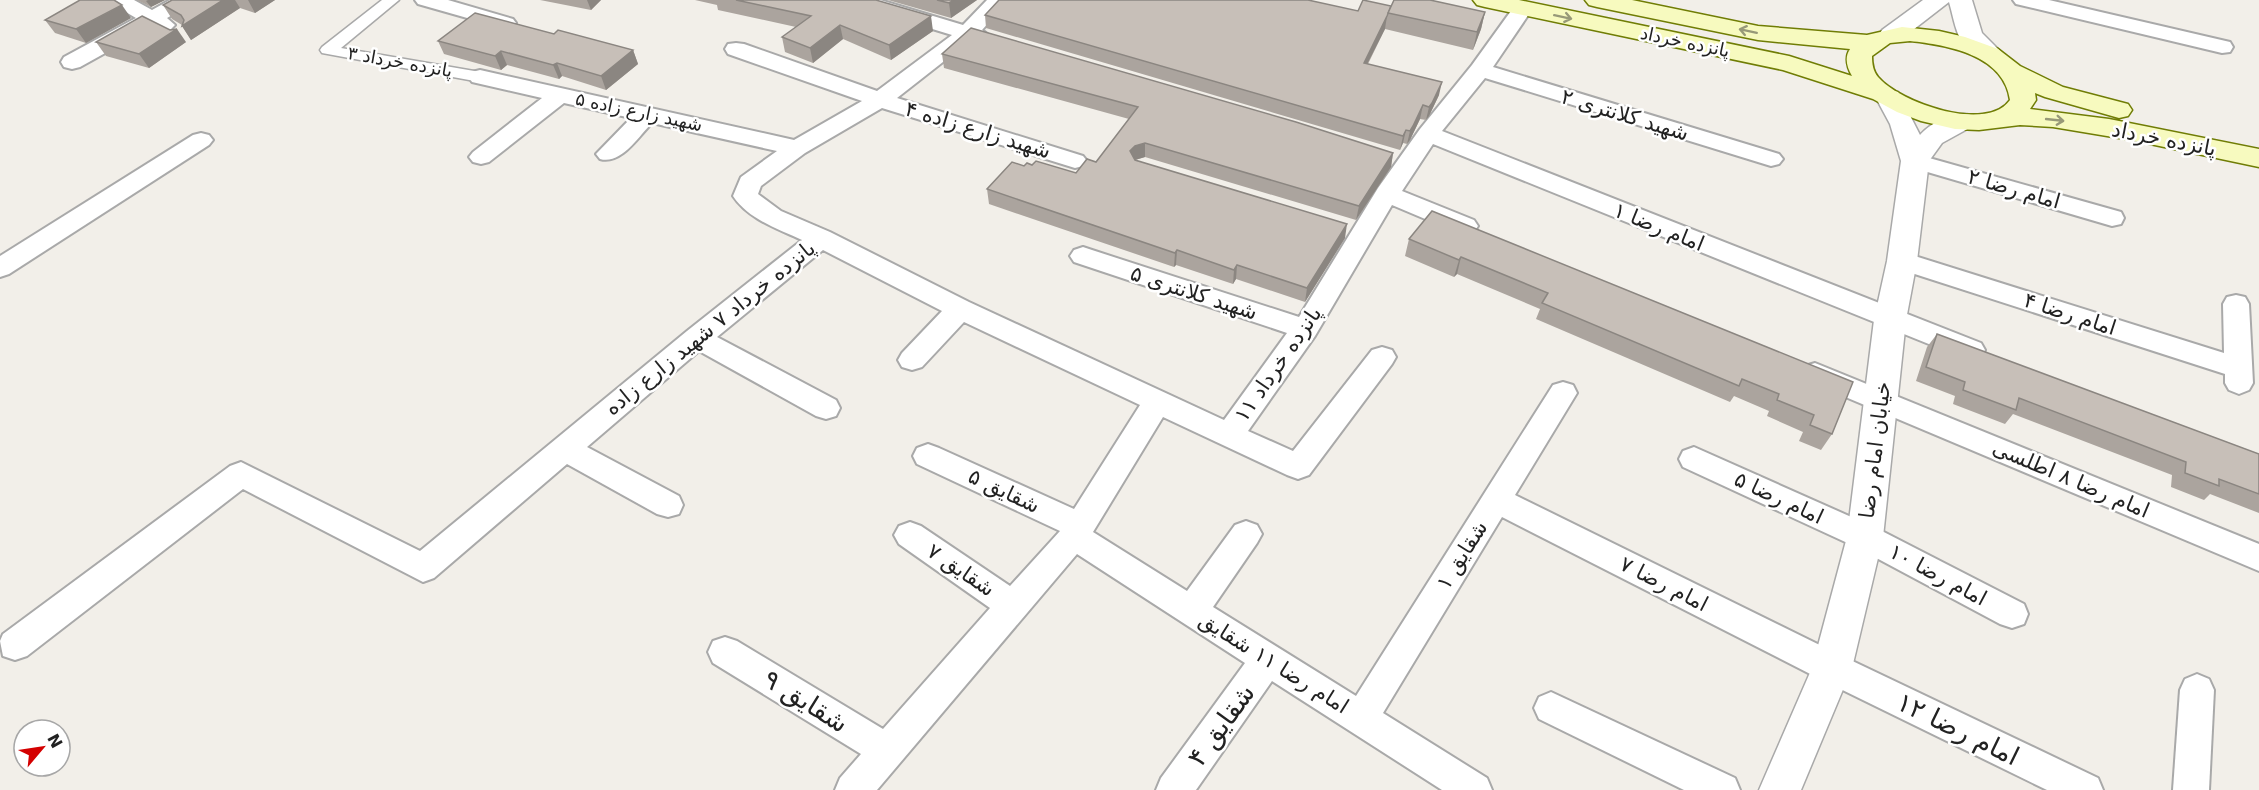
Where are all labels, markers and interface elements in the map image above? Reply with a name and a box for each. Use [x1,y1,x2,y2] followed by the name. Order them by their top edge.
[1552,12,1572,23] one-way arrow
[1638,22,1732,62] street label: پانزده خرداد
[1738,25,1758,36] one-way arrow
[346,42,454,82] street label: پانزده خرداد ۳
[1558,84,1692,146] street label: شهید کلانتری ۲
[573,88,705,136] street label: شهید زارع زاده ۵
[902,96,1054,164] street label: شهید زارع زاده ۴
[2044,115,2064,126] one-way arrow
[2110,117,2218,161] street label: پانزده خرداد
[1965,164,2063,214] street label: امام رضا ۲
[1610,198,1708,256] street label: امام رضا ۱
[600,236,820,420] street label: پانزده خرداد ۷ شهید زارع زاده
[1128,261,1260,325] street label: شهید کلانتری ۵
[2021,288,2119,340] street label: امام رضا ۴
[1229,302,1327,426] street label: پانزده خرداد ۱۱
[1855,380,1895,520] street label: خیابان امام رضا
[1989,435,2153,523] street label: امام رضا ۸ اطلسی
[965,464,1043,518] street label: شقایق ۵
[1731,467,1827,529] street label: امام رضا ۵
[1432,516,1492,594] street label: شقایق ۱
[923,539,999,601] street label: شقایق ۷
[1885,539,1991,611] street label: امام رضا ۱۰
[1616,552,1712,616] street label: امام رضا ۷
[1195,607,1353,719] street label: امام رضا ۱۱ شقایق
[758,663,854,739] street label: شقایق ۹
[1181,678,1262,772] street label: شقایق ۴
[1892,687,2024,771] street label: امام رضا ۱۲
[12,718,72,778] north arrow
[43,731,66,751] text: N

